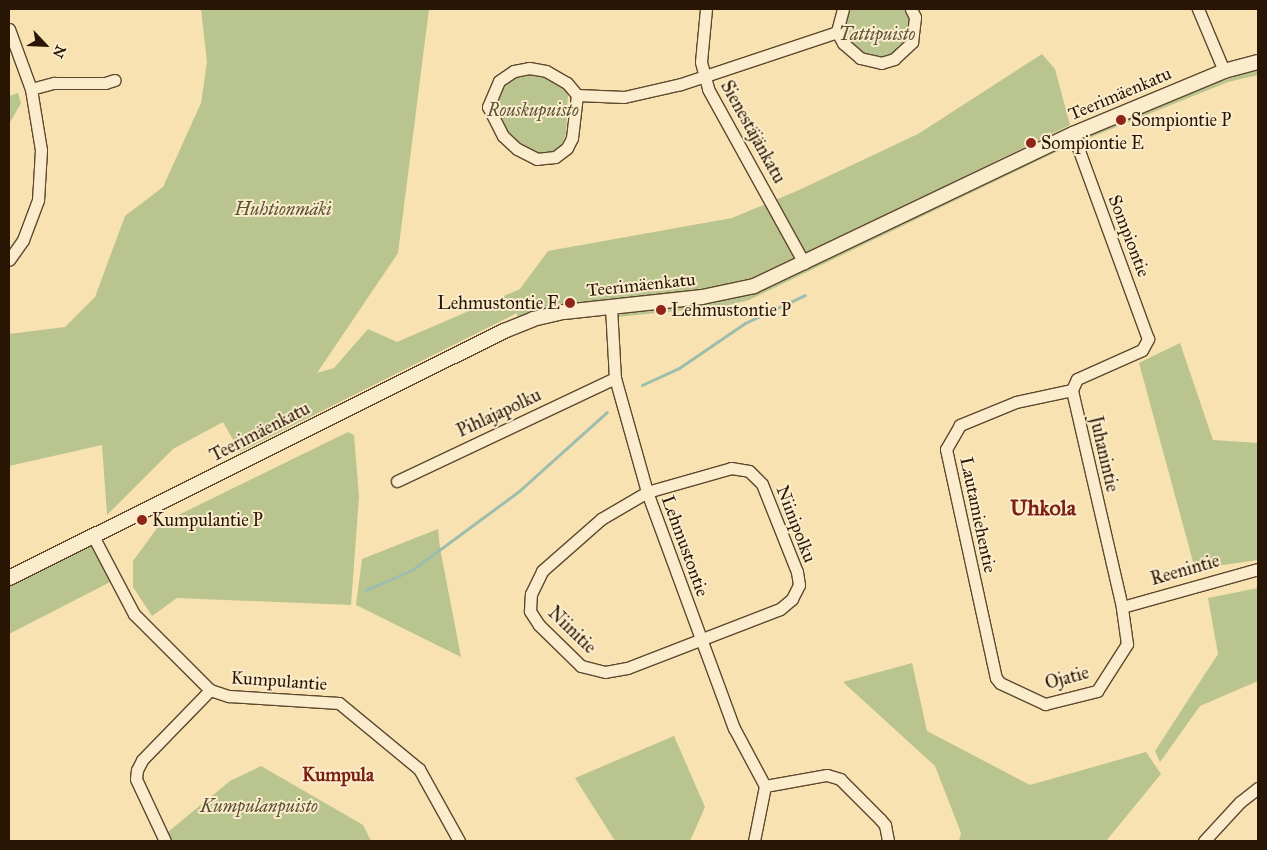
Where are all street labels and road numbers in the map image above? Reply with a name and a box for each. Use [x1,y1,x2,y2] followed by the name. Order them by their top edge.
[1065,63,1175,125] street label: Teerimäenkatu
[716,77,790,187] street label: Sienestäjänkatu
[1103,192,1155,280] street label: Sompiontie
[585,269,697,301] street label: Teerimäenkatu
[453,384,545,442] street label: Pihlajapolku
[206,398,314,466] street label: Teerimäenkatu
[1085,414,1123,494] street label: Juhanintie
[955,455,1001,575] street label: Lautamiehentie
[771,482,821,566] street label: Niinipolku
[657,493,713,599] street label: Lehmustontie
[1148,550,1222,590] street label: Reenintie
[543,602,601,658] street label: Niinitie
[1043,662,1091,694] street label: Ojatie
[230,667,328,695] street label: Kumpulantie

